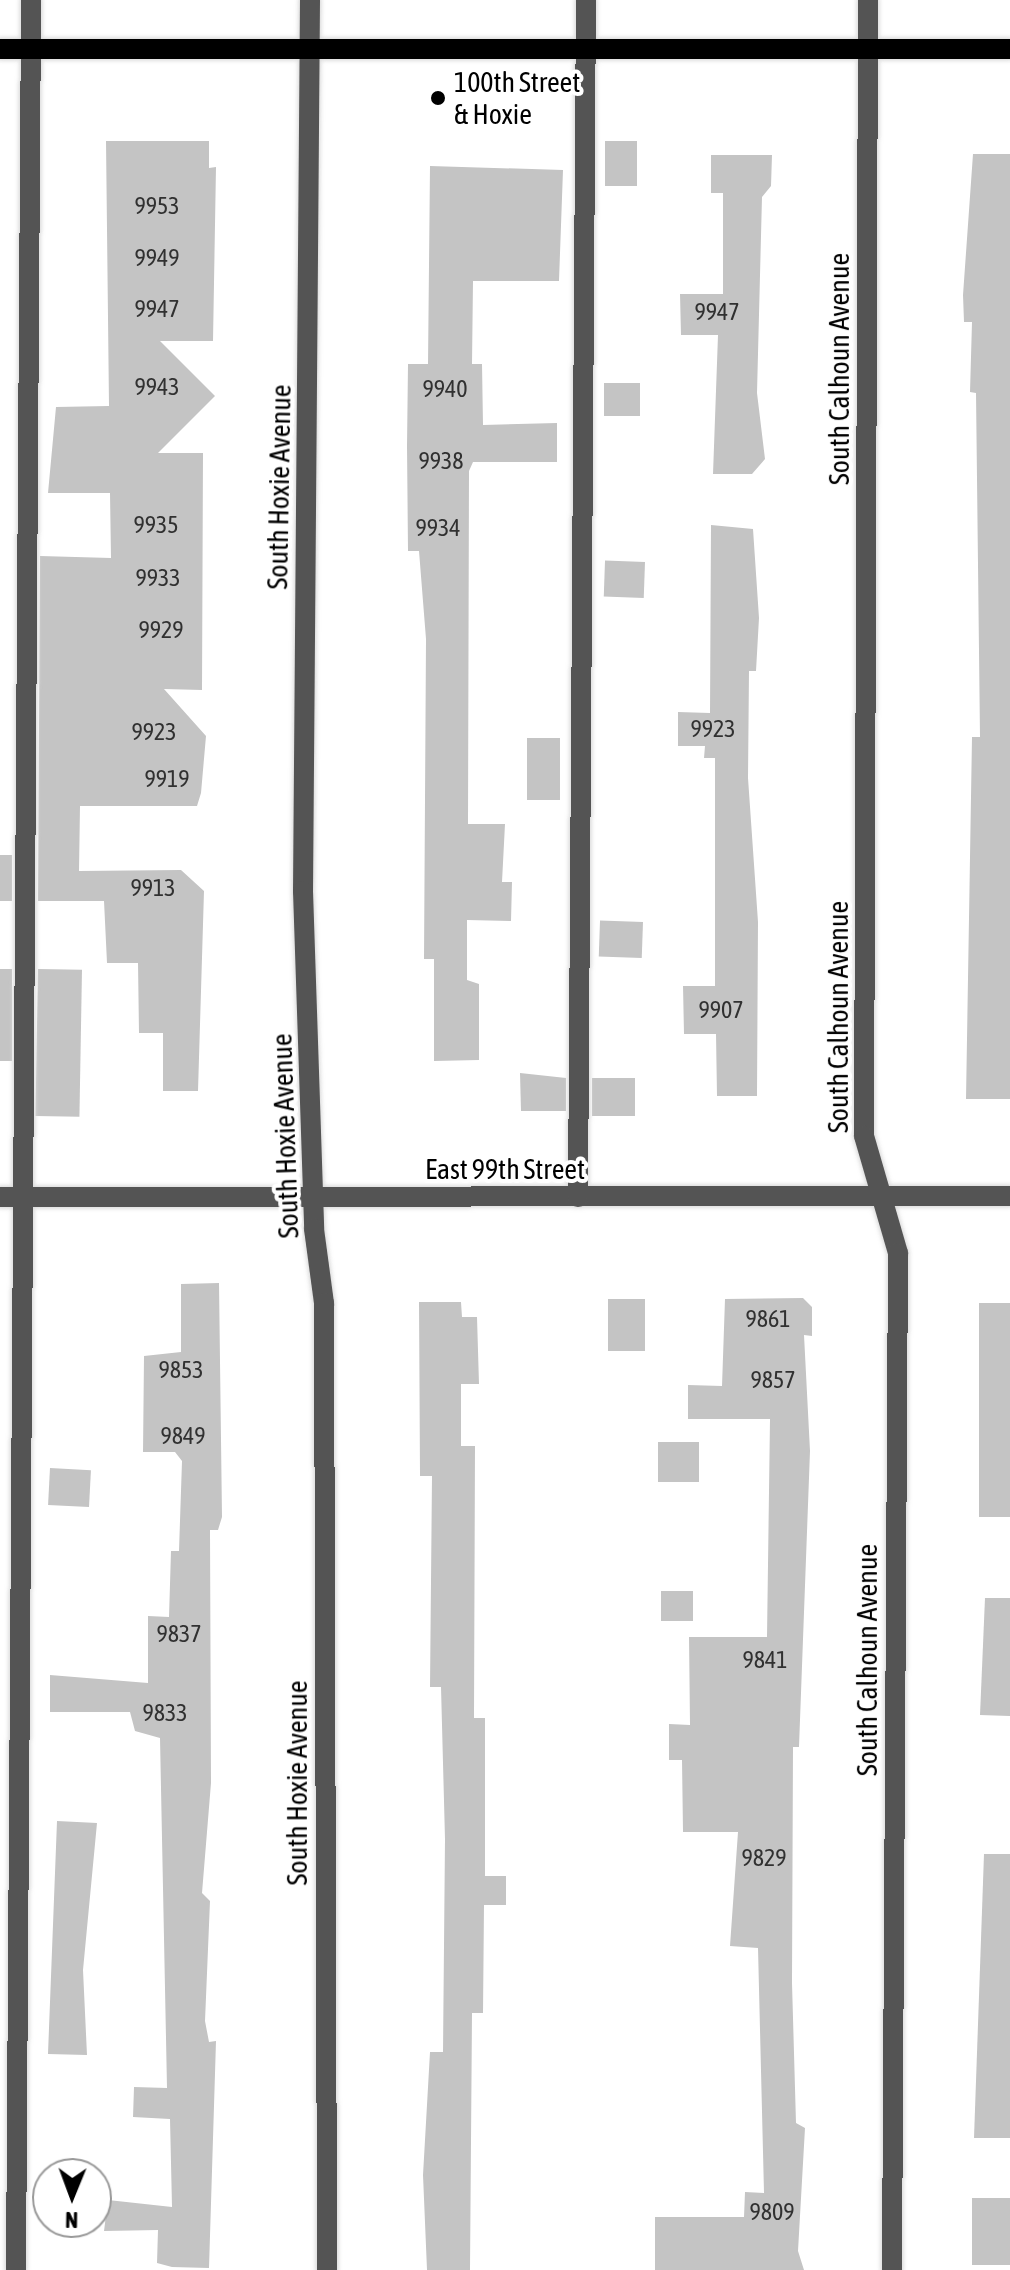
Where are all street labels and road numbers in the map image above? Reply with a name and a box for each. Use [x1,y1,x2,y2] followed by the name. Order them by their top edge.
[822,253,856,485] street label: South Calhoun Avenue
[260,384,298,590] street label: South Hoxie Avenue
[821,901,855,1133] street label: South Calhoun Avenue
[265,1033,305,1239] street label: South Hoxie Avenue
[425,1152,585,1186] street label: East 99th Street
[850,1544,884,1776] street label: South Calhoun Avenue
[280,1681,314,1885] street label: South Hoxie Avenue

